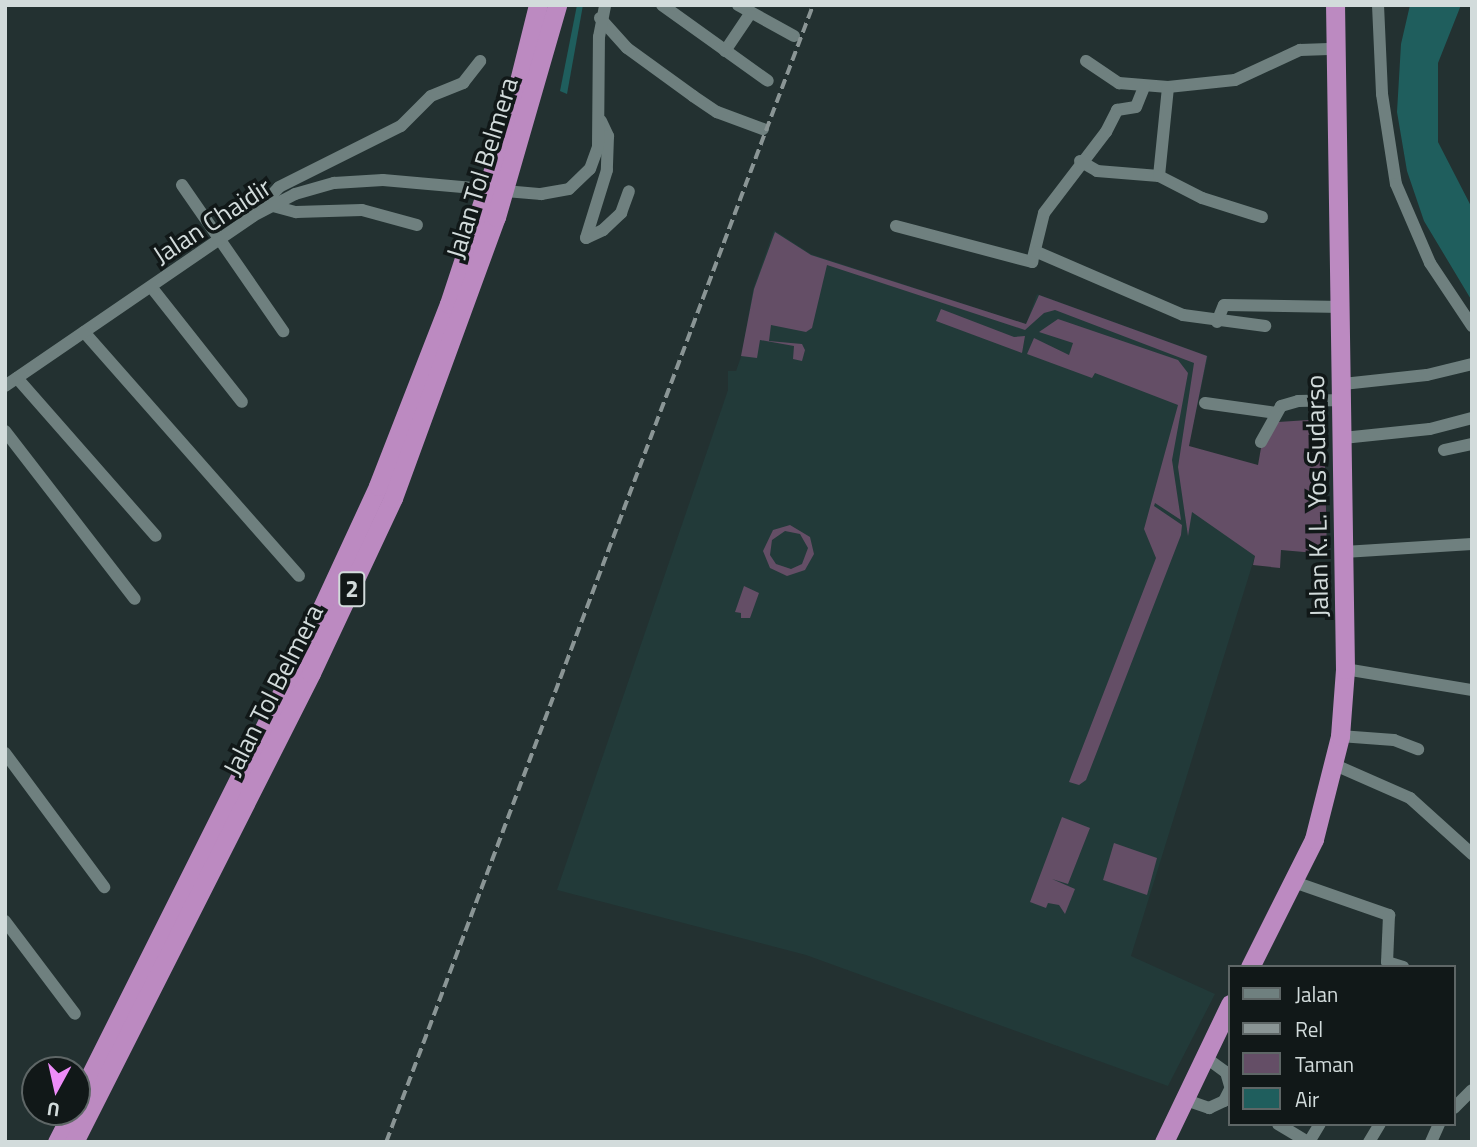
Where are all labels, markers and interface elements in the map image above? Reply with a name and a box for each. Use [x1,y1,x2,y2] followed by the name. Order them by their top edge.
[440,74,524,262] street label: Jalan Tol Belmera
[147,171,277,271] street label: Jalan Chaidir
[1299,375,1335,617] street label: Jalan K. L. Yos Sudarso
[338,568,366,610] road number: 2
[216,599,330,781] street label: Jalan Tol Belmera
[1228,965,1456,1126] legend
[1295,978,1338,1010] text: Jalan
[1295,1013,1323,1045] text: Rel
[1295,1048,1354,1080] text: Taman
[21,1056,91,1126] north arrow
[1295,1083,1319,1115] text: Air
[45,1095,61,1126] text: U

